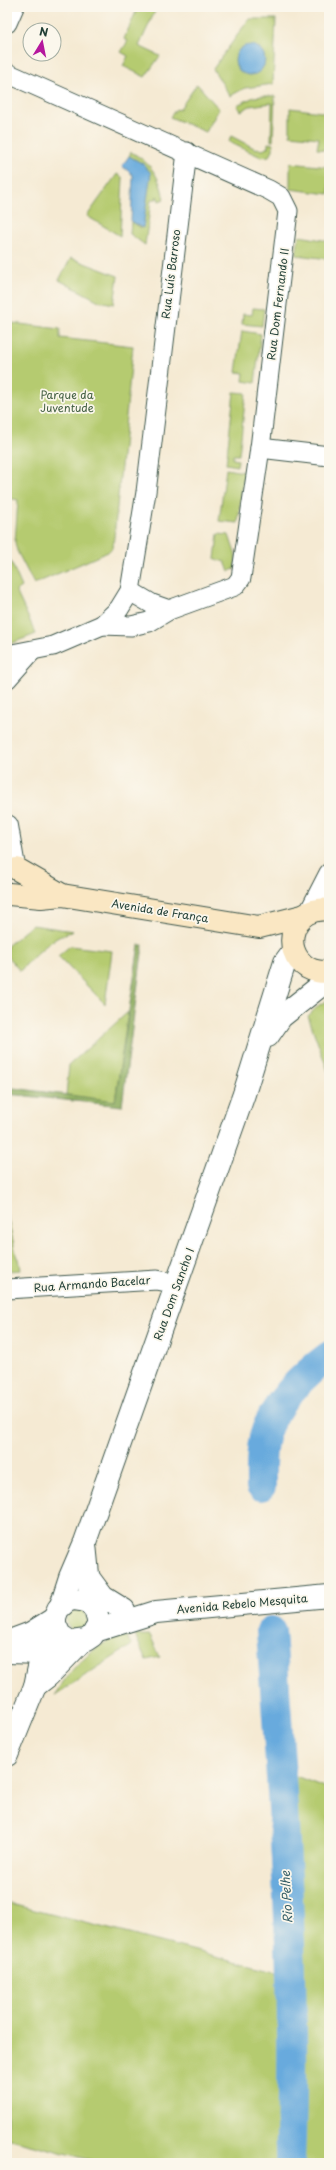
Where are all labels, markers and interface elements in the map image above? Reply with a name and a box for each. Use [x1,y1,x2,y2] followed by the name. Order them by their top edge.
[22,22,62,62] north arrow
[38,23,50,41] text: N
[157,228,184,320] street label: Rua Luís Barroso
[262,247,293,361] street label: Rua Dom Fernando II
[40,386,94,416] park label: Parque da Juventude
[110,894,210,927] street label: Avenida de França
[149,1245,198,1343] street label: Rua Dom Sancho I
[33,1271,151,1296] street label: Rua Armando Bacelar
[176,1589,308,1618] street label: Avenida Rebelo Mesquita
[276,1870,296,1924] water label: Rio Pelhe

